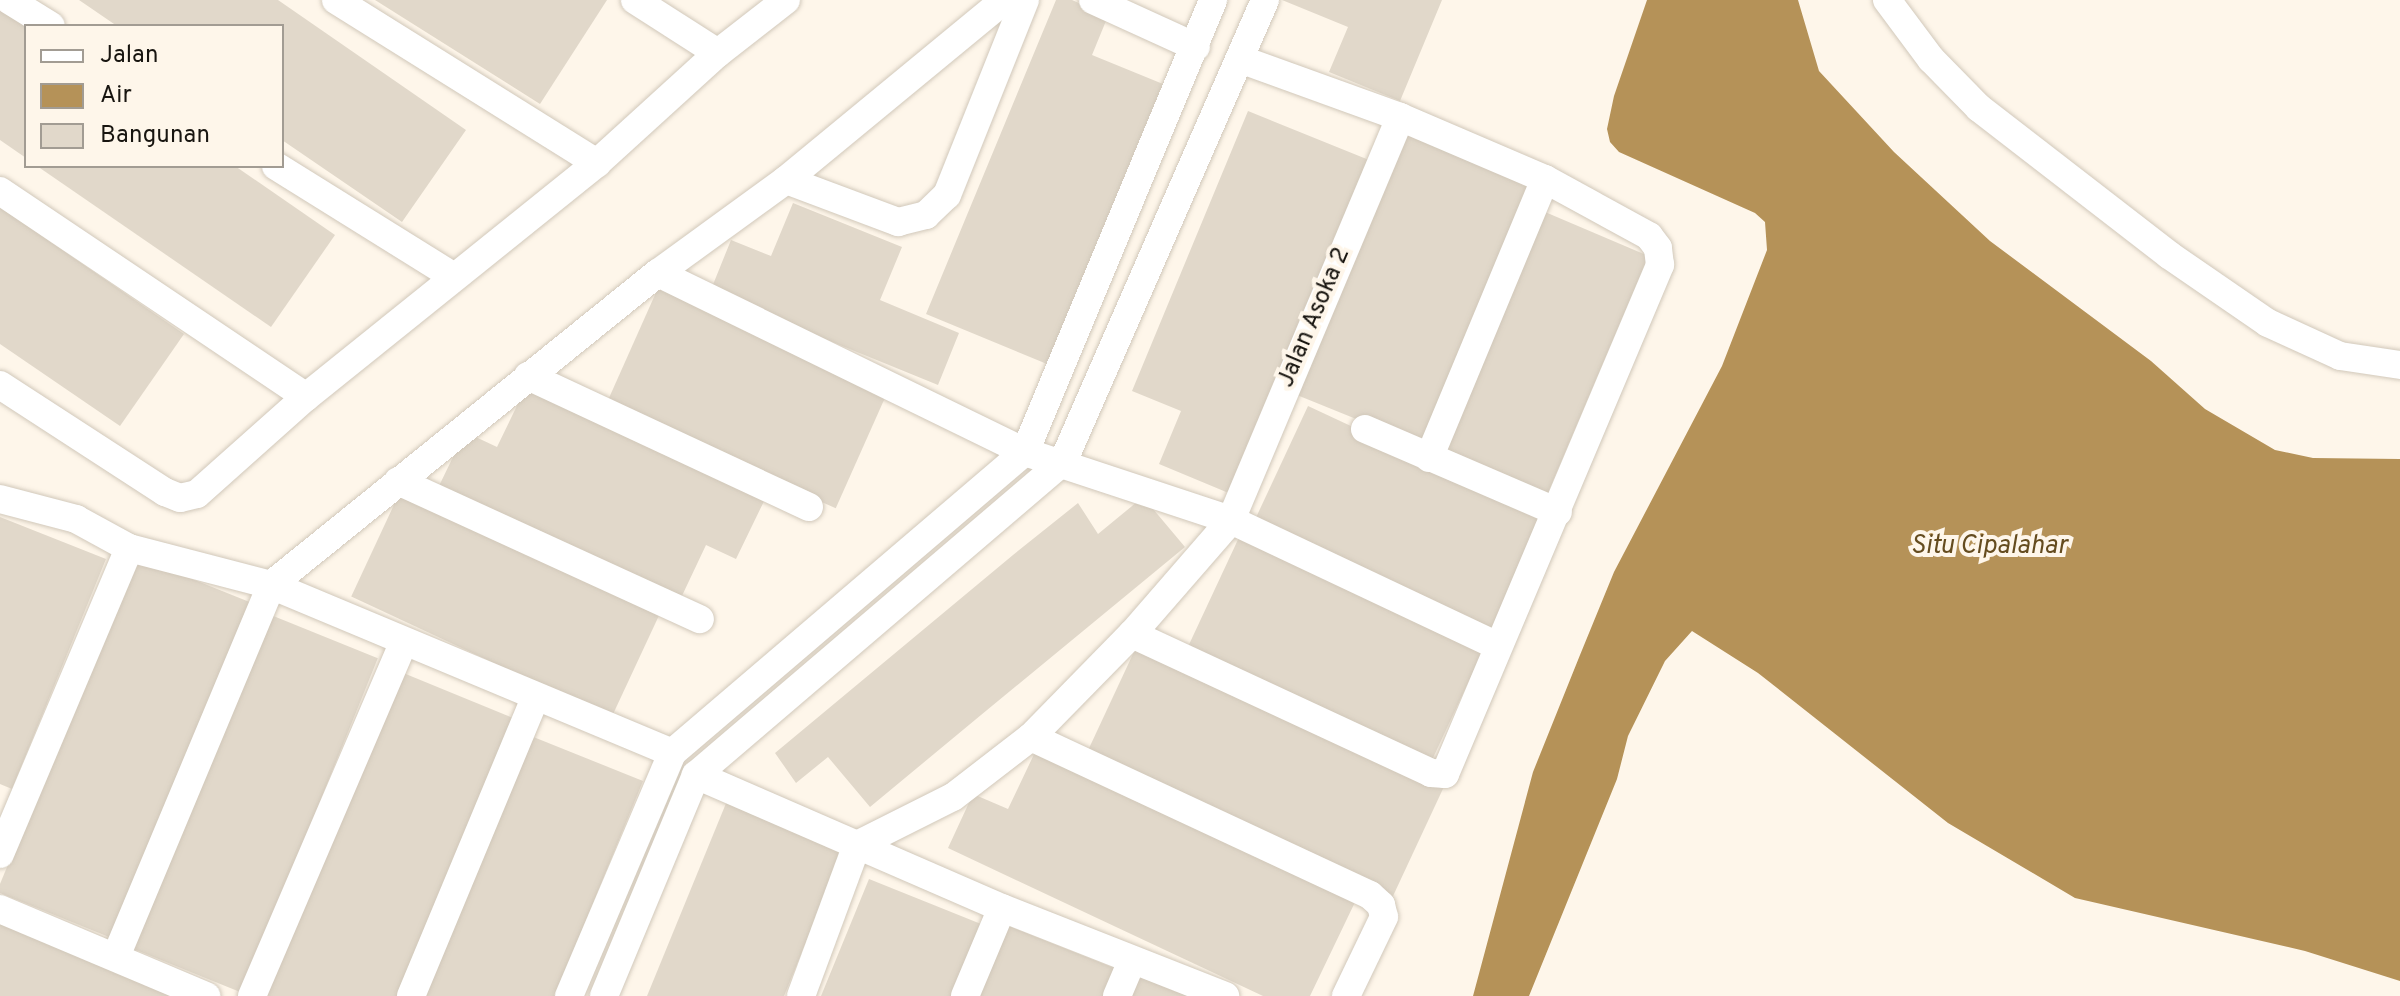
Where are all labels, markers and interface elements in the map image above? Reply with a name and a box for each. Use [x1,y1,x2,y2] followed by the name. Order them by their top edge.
[24,24,284,168] legend
[100,41,158,71] text: Jalan
[100,81,132,111] text: Air
[100,121,210,151] text: Bangunan
[1272,243,1358,393] street label: Jalan Asoka 2
[1910,531,2068,563] water label: Situ Cipalahar

